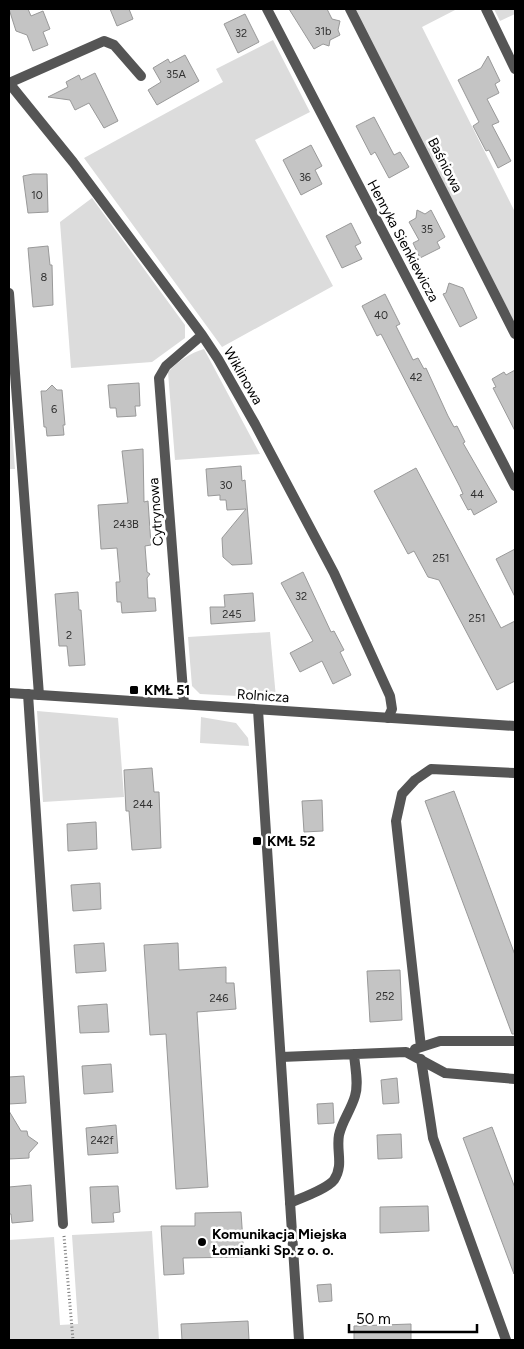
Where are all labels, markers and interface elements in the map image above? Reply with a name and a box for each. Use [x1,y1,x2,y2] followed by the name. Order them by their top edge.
[315,25,331,38] house number: 31b
[235,27,247,40] house number: 32
[166,68,186,81] house number: 35A
[424,135,466,195] street label: Baśniowa
[299,171,311,184] house number: 36
[364,177,442,305] street label: Henryka Sienkiewicza
[31,189,43,202] house number: 10
[421,223,433,236] house number: 35
[41,271,48,284] house number: 8
[374,309,388,322] house number: 40
[220,344,266,408] street label: Wiklinowa
[410,371,422,384] house number: 42
[51,403,57,416] house number: 6
[145,477,167,547] street label: Cytrynowa
[219,479,233,492] house number: 30
[470,488,484,501] house number: 44
[113,518,139,531] house number: 243B
[432,552,450,565] house number: 251
[295,590,307,603] house number: 32
[222,608,242,621] house number: 245
[468,612,486,625] house number: 251
[66,629,72,642] house number: 2
[144,682,190,699] place label: KMŁ 51
[128,684,140,696] marker: KMŁ 51
[236,686,290,706] street label: Rolnicza
[133,798,153,811] house number: 244
[267,833,315,850] place label: KMŁ 52
[251,835,263,847] marker: KMŁ 52
[376,990,394,1003] house number: 252
[209,992,229,1005] house number: 246
[90,1134,115,1147] house number: 242f
[212,1226,347,1259] place label: Komunikacja Miejska Łomianki Sp. z o. o.
[196,1236,208,1248] marker: Komunikacja Miejska Łomianki Sp. z o. o.
[349,1302,476,1334] scale bar
[356,1310,391,1328] text: 50 m

